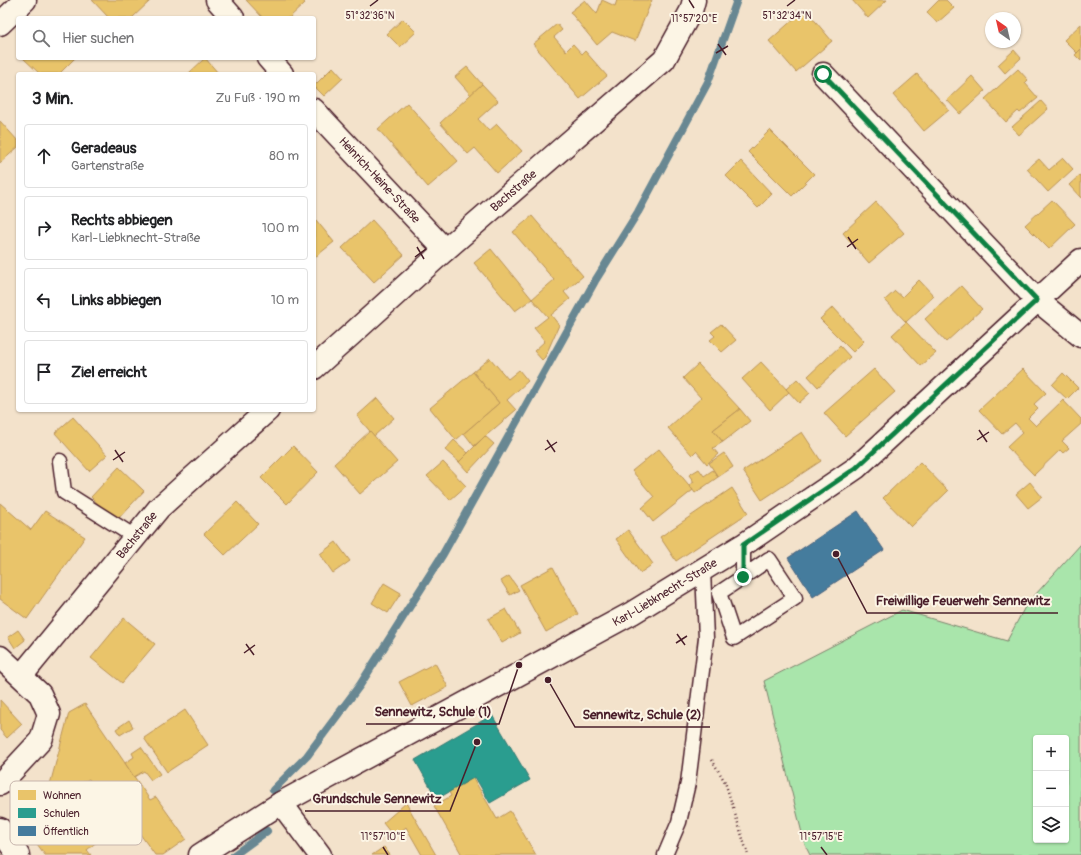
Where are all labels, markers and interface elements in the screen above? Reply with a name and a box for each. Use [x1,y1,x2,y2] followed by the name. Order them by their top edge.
[345,10,395,22] text: 51°32'36"N
[762,10,812,22] text: 51°32'34"N
[985,12,1021,48] north arrow
[671,13,717,25] text: 11°57'20"E
[16,16,316,60] search box
[30,27,52,49] icon: search
[62,29,134,48] text: Hier suchen
[814,65,832,83] route start
[32,88,74,109] text: 3 Min.
[215,90,300,106] text: Zu Fuß · 190 m
[336,134,423,226] street label: Heinrich-Heine-Straße
[71,139,137,158] text: Geradeaus
[33,145,55,167] icon: ahead
[269,148,299,164] text: 80 m
[71,158,144,174] text: Gartenstraße
[487,166,540,215] street label: Bachstraße
[71,211,173,230] text: Rechts abbiegen
[33,217,55,239] icon: right
[262,220,299,236] text: 100 m
[71,230,200,246] text: Karl-Liebknecht-Straße
[33,289,55,311] icon: left
[71,291,162,310] text: Links abbiegen
[271,292,299,308] text: 10 m
[33,361,55,383] icon: arrive
[71,363,147,382] text: Ziel erreicht
[113,508,161,562] street label: Bachstraße
[610,555,720,630] street label: Karl-Liebknecht-Straße
[734,568,752,586] route end
[867,588,1058,613] callout: Freiwillige Feuerwehr Sennewitz
[876,593,1050,609] text: Freiwillige Feuerwehr Sennewitz
[366,699,499,724] callout: Sennewitz, Schule (1)
[575,702,710,727] callout: Sennewitz, Schule (2)
[374,704,492,720] text: Sennewitz, Schule (1)
[582,707,702,723] text: Sennewitz, Schule (2)
[1033,735,1069,843] map controls
[1033,735,1069,771] button: +
[1033,771,1069,807] button: −
[10,781,142,845] legend
[305,786,450,811] callout: Grundschule Sennewitz
[43,789,81,802] text: Wohnen
[313,791,442,807] text: Grundschule Sennewitz
[43,807,80,820] text: Schulen
[1033,807,1069,843] button: layers
[43,825,89,838] text: Öffentlich
[361,831,405,843] text: 11°57'10"E
[799,831,843,843] text: 11°57'15"E

